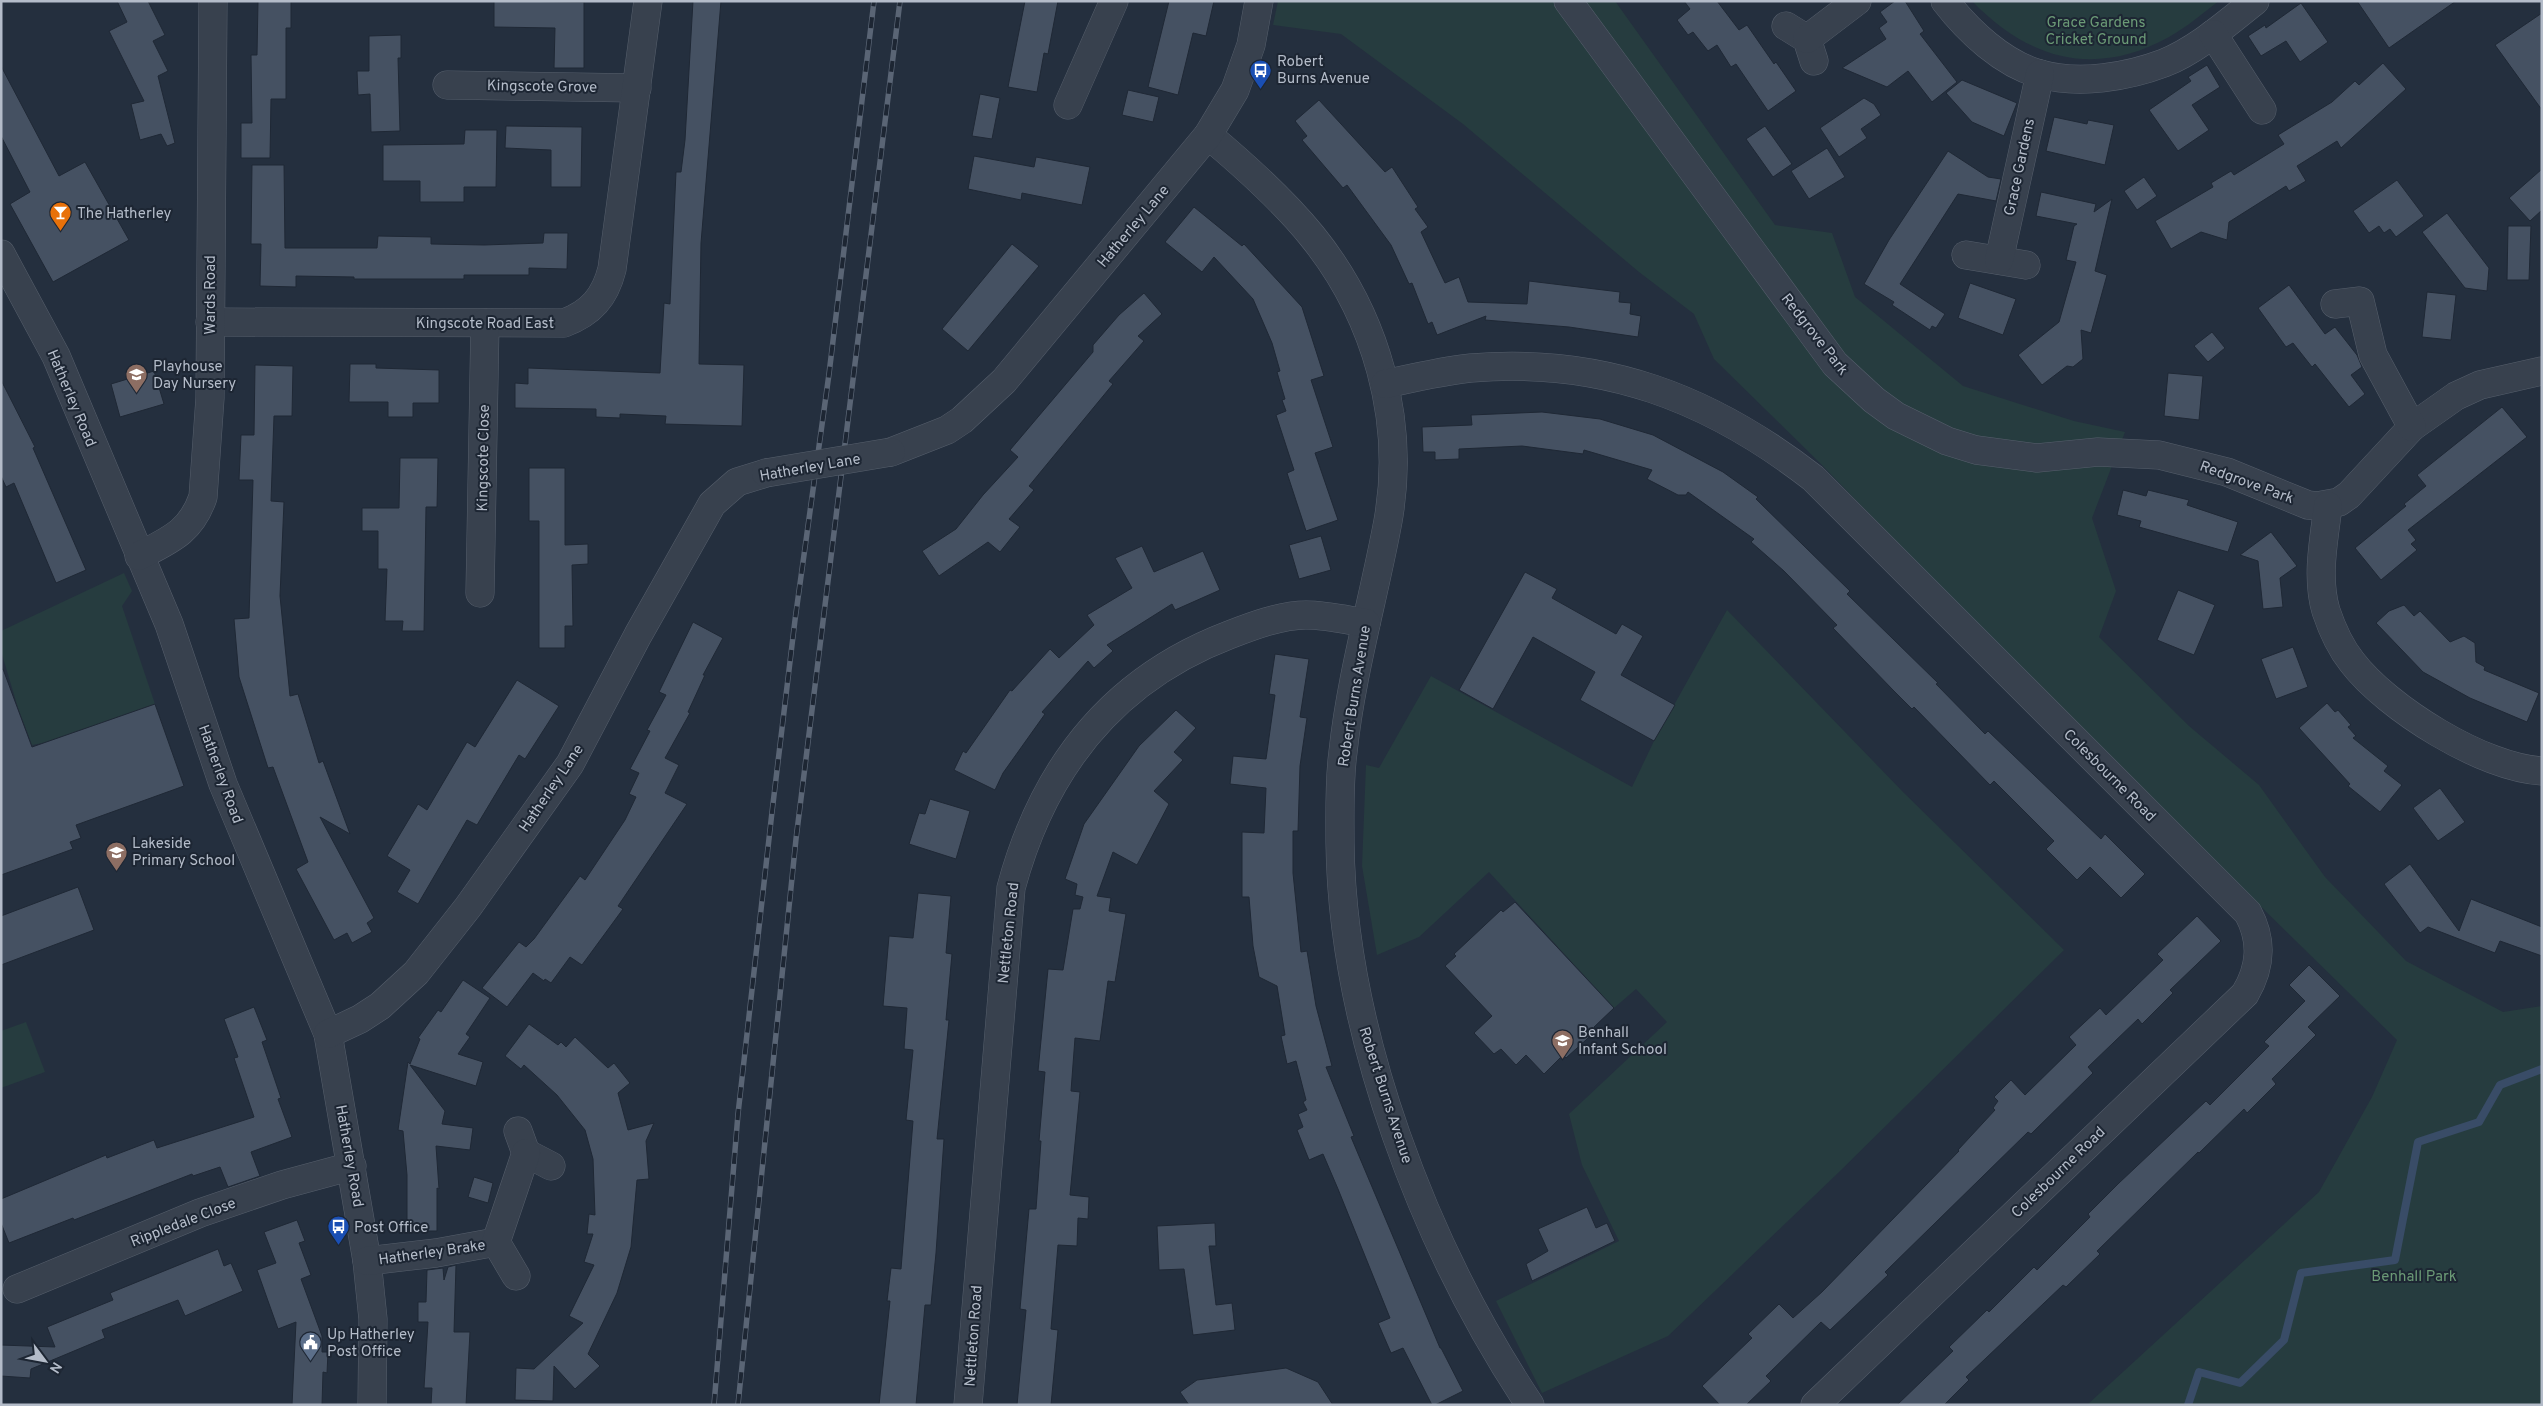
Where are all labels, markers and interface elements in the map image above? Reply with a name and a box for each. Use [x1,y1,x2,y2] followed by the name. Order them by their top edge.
[2045,14,2147,50] park label: Grace Gardens Cricket Ground
[1277,53,1370,89] place label: Robert Burns Avenue
[1249,58,1273,89] bus stop icon: Robert Burns Avenue
[487,77,597,98] street label: Kingscote Grove
[2001,117,2040,218] street label: Grace Gardens
[1094,182,1174,272] street label: Hatherley Lane
[49,201,73,232] bar icon: The Hatherley
[77,205,171,224] place label: The Hatherley
[202,255,221,335] street label: Wards Road
[1776,290,1852,380] street label: Redgrove Park
[416,315,554,334] street label: Kingscote Road East
[42,347,100,450] street label: Hatherley Road
[153,358,236,394] place label: Playhouse Day Nursery
[125,363,149,394] school or university icon: Playhouse Day Nursery
[474,404,495,512] street label: Kingscote Close
[758,450,862,487] street label: Hatherley Lane
[2197,458,2296,509] street label: Redgrove Park
[1335,624,1376,768] street label: Robert Burns Avenue
[193,723,246,826] street label: Hatherley Road
[2059,726,2159,826] street label: Colesbourne Road
[516,741,589,836] street label: Hatherley Lane
[132,835,235,871] place label: Lakeside Primary School
[104,840,128,871] school or university icon: Lakeside Primary School
[995,882,1024,985] street label: Nettleton Road
[1578,1024,1667,1060] place label: Benhall Infant School
[1353,1025,1416,1166] street label: Robert Burns Avenue
[1550,1029,1574,1060] school or university icon: Benhall Infant School
[330,1104,367,1209] street label: Hatherley Road
[2008,1123,2110,1223] street label: Colesbourne Road
[128,1195,239,1252] street label: Rippledale Close
[326,1215,350,1246] bus stop icon: Post Office
[354,1219,428,1238] place label: Post Office
[378,1237,487,1270] street label: Hatherley Brake
[2371,1268,2457,1287] park label: Benhall Park
[961,1285,988,1388] street label: Nettleton Road
[327,1326,415,1362] place label: Up Hatherley Post Office
[299,1331,323,1362] public building icon: Up Hatherley Post Office
[20,1336,70,1386] north arrow
[45,1358,65,1376] text: N

